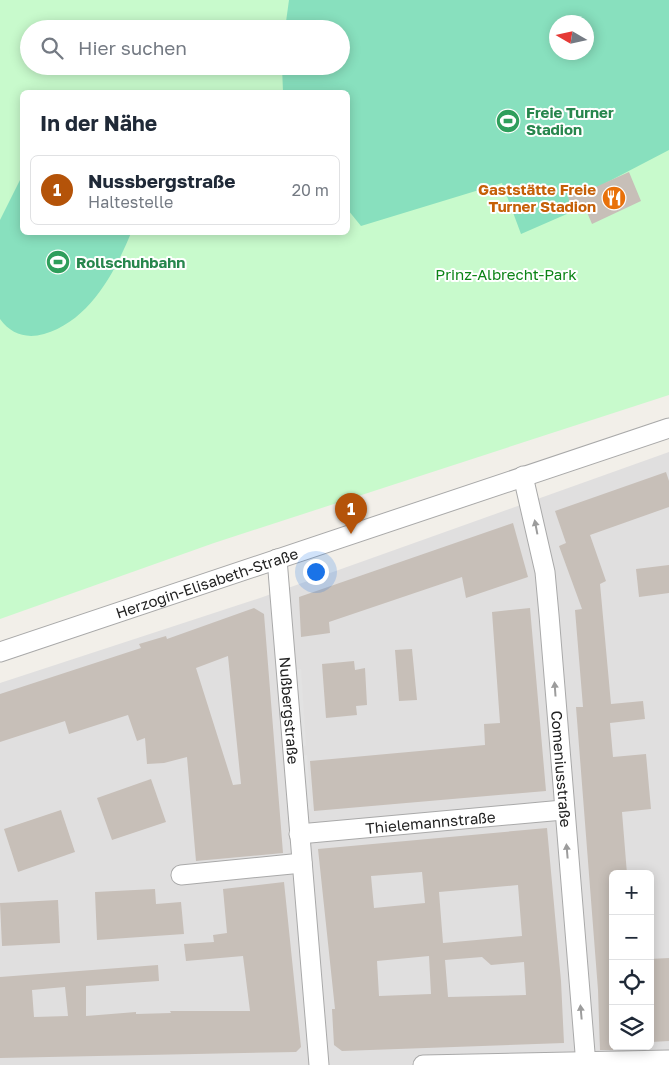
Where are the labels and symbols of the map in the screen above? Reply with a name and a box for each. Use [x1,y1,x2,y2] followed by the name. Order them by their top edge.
[549,15,594,60] north arrow
[526,103,614,138] place label: Freie Turner Stadion
[495,108,521,134] sports icon: Freie Turner Stadion
[478,180,596,215] place label: Gaststätte Freie Turner Stadion
[601,185,627,211] restaurant icon: Gaststätte Freie Turner Stadion
[45,249,71,275] sports icon: Rollschuhbahn
[76,253,185,271] place label: Rollschuhbahn
[435,265,577,283] park label: Prinz-Albrecht-Park
[335,493,367,534] pin: 1
[531,519,539,535] one-way arrow
[113,544,301,622] street label: Herzogin-Elisabeth-Straße
[303,559,329,585] your location
[276,656,303,765] street label: Nußbergstraße
[550,680,558,696] one-way arrow
[548,710,575,828] street label: Comeniusstraße
[365,807,497,837] street label: Thielemannstraße
[563,842,571,858] one-way arrow
[577,1004,585,1020] one-way arrow

